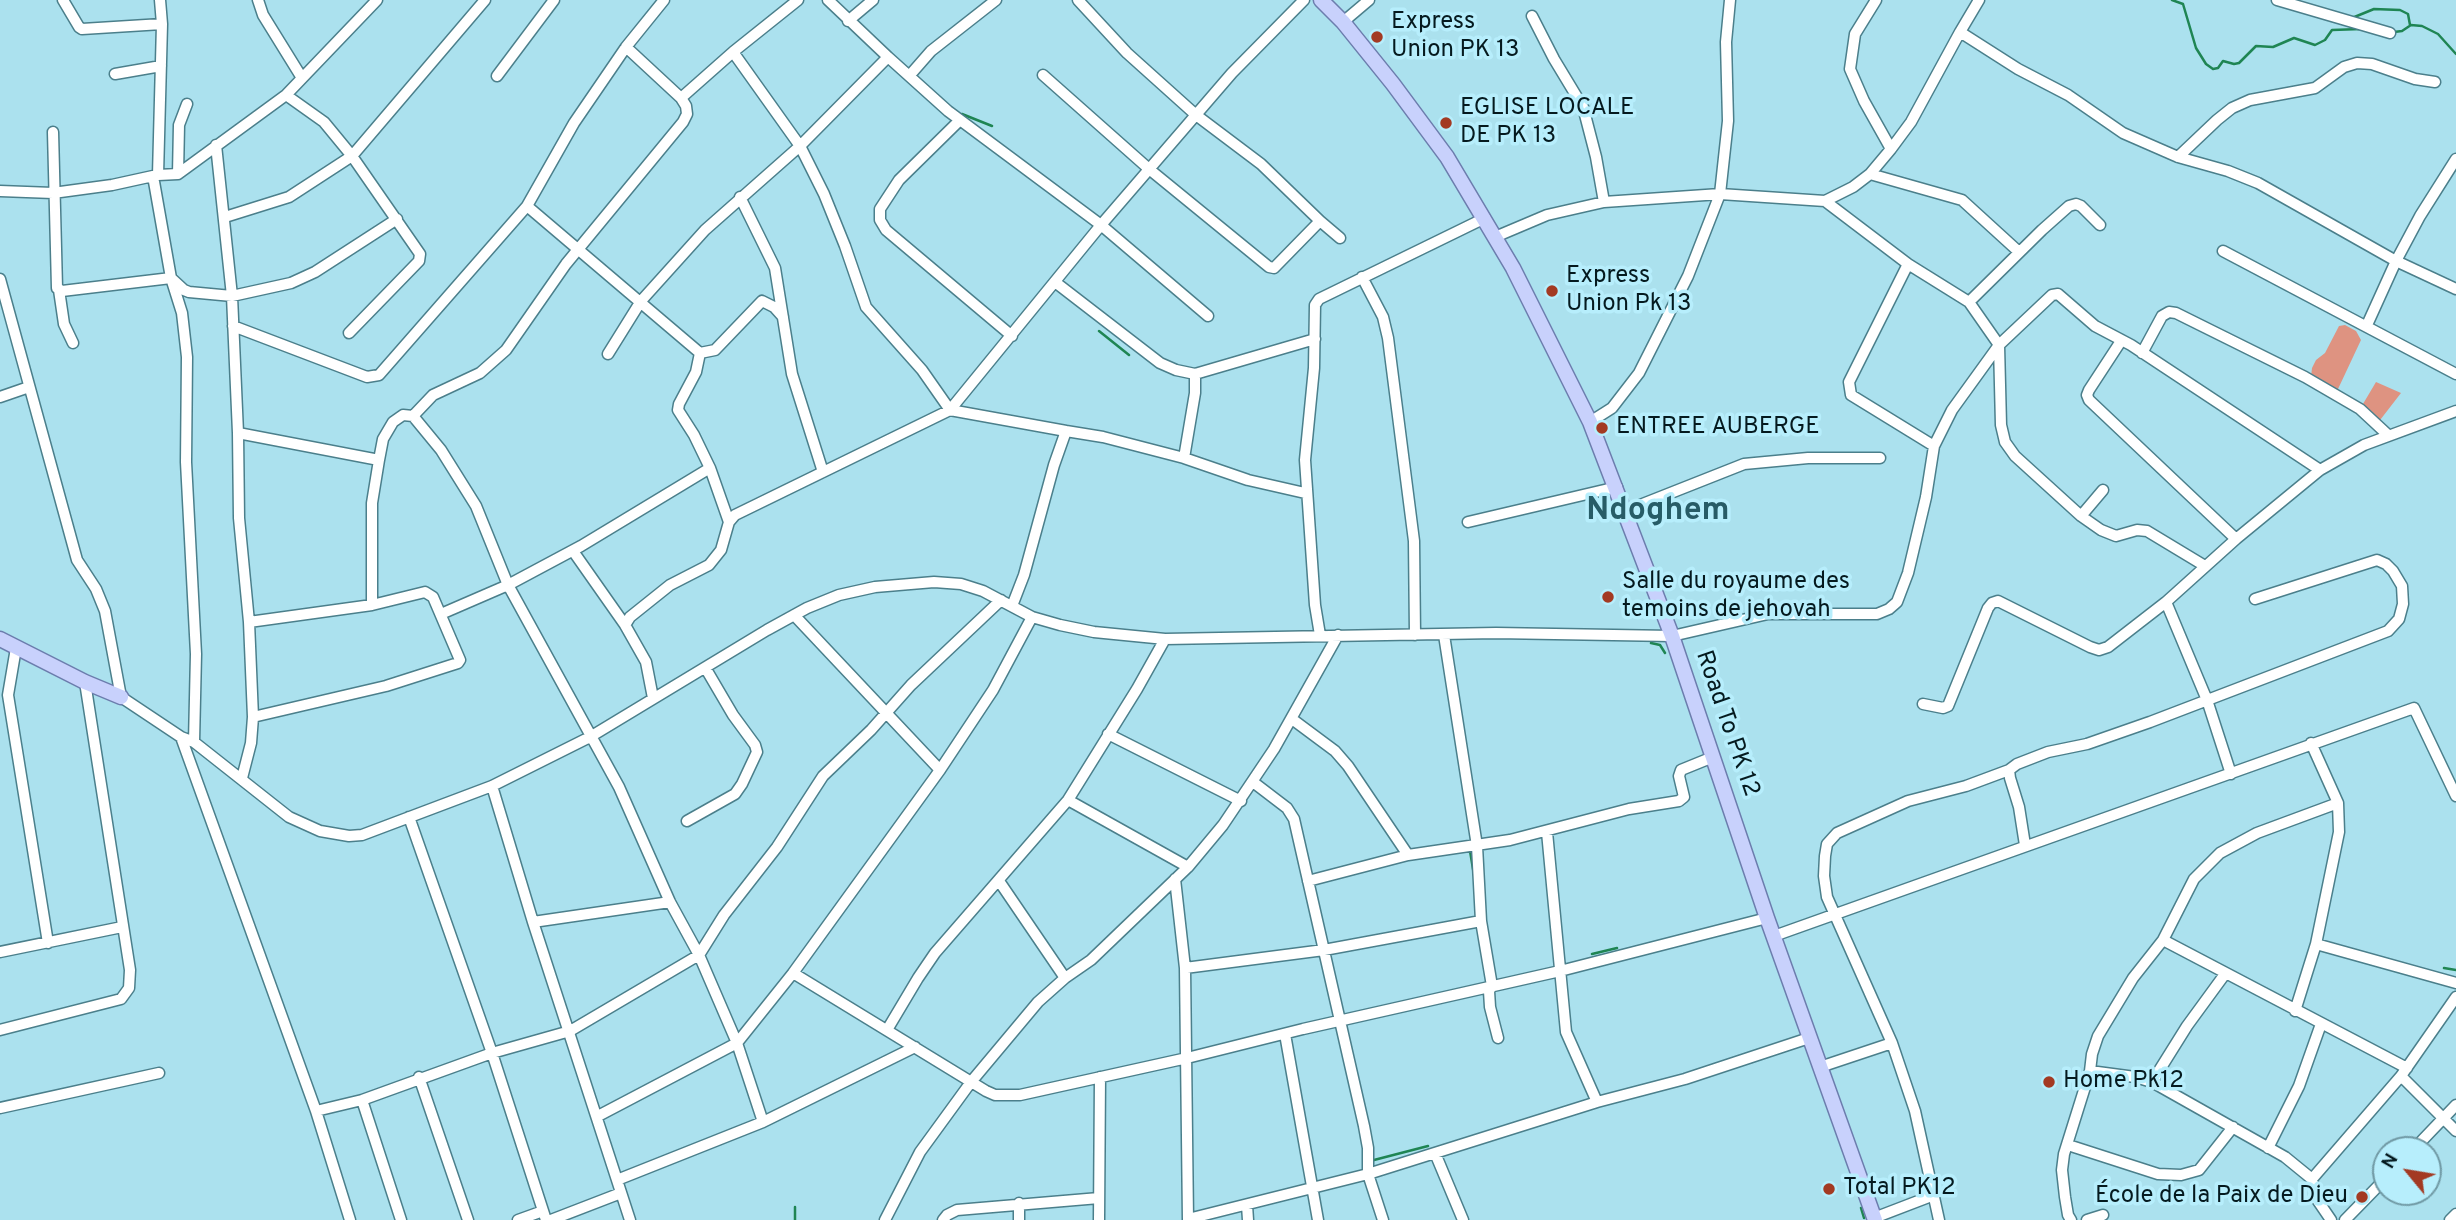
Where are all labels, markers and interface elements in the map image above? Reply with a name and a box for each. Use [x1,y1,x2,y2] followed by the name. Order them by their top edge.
[1391,9,1520,65] place label: Express Union PK 13
[1369,29,1385,45] marker: Express Union PK 13
[1460,95,1634,151] place label: EGLISE LOCALE DE PK 13
[1438,115,1454,131] marker: EGLISE LOCALE DE PK 13
[1566,263,1691,319] place label: Express Union Pk 13
[1544,283,1560,299] marker: Express Union Pk 13
[1616,414,1820,442] place label: ENTREE AUBERGE
[1594,420,1610,436] marker: ENTREE AUBERGE
[1586,494,1730,532] district label: Ndoghem
[1622,569,1850,625] place label: Salle du royaume des temoins de jehovah
[1600,589,1616,605] marker: Salle du royaume des temoins de jehovah
[1688,647,1764,801] street label: Road To PK 12
[2063,1068,2184,1096] place label: Home Pk12
[2041,1074,2057,1090] marker: Home Pk12
[2372,1136,2442,1206] north arrow
[2377,1150,2404,1173] text: N
[1843,1175,1956,1203] place label: Total PK12
[1821,1181,1837,1197] marker: Total PK12
[2095,1183,2348,1211] place label: École de la Paix de Dieu
[2354,1189,2370,1205] marker: École de la Paix de Dieu

